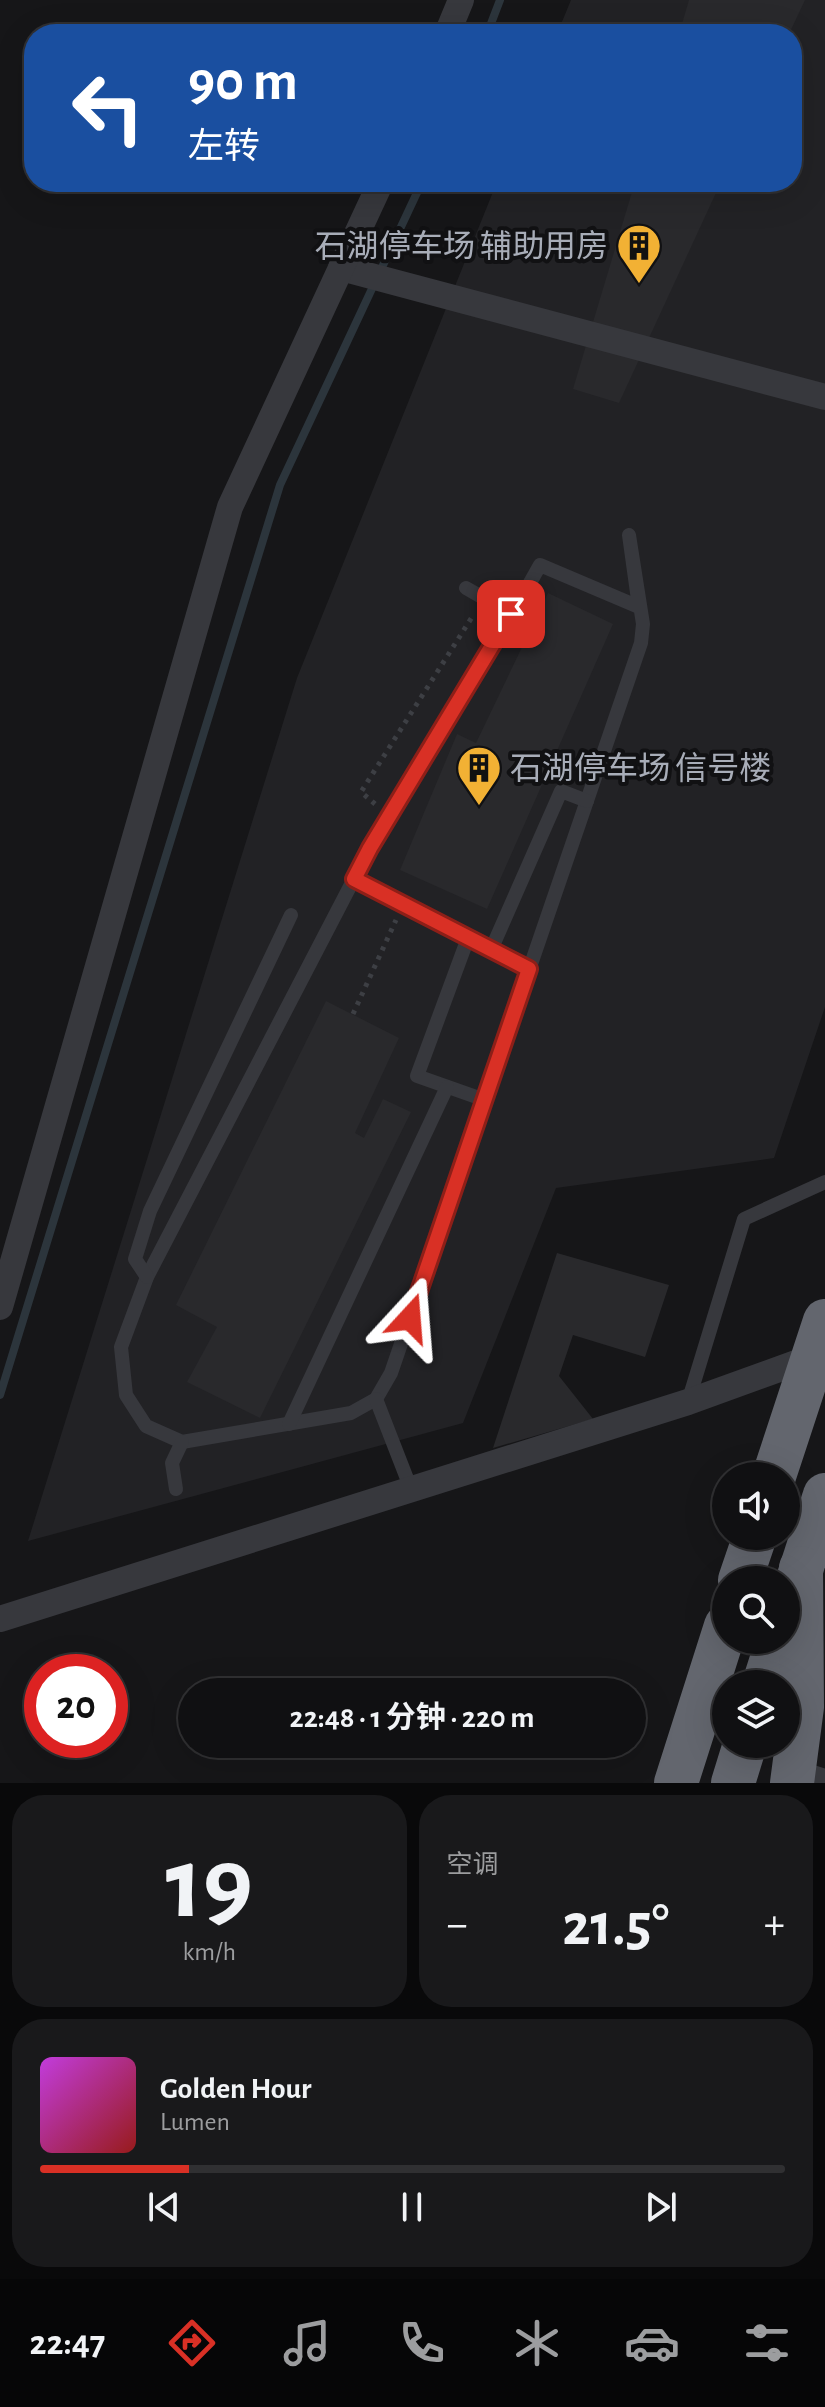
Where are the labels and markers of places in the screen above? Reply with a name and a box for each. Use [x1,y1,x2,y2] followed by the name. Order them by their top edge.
[615,222,663,285] building icon: 石湖停车场 辅助用房
[315,229,608,263] place label: 石湖停车场 辅助用房
[477,580,545,648] pin
[455,744,503,807] building icon: 石湖停车场 信号楼
[510,751,771,785] place label: 石湖停车场 信号楼

